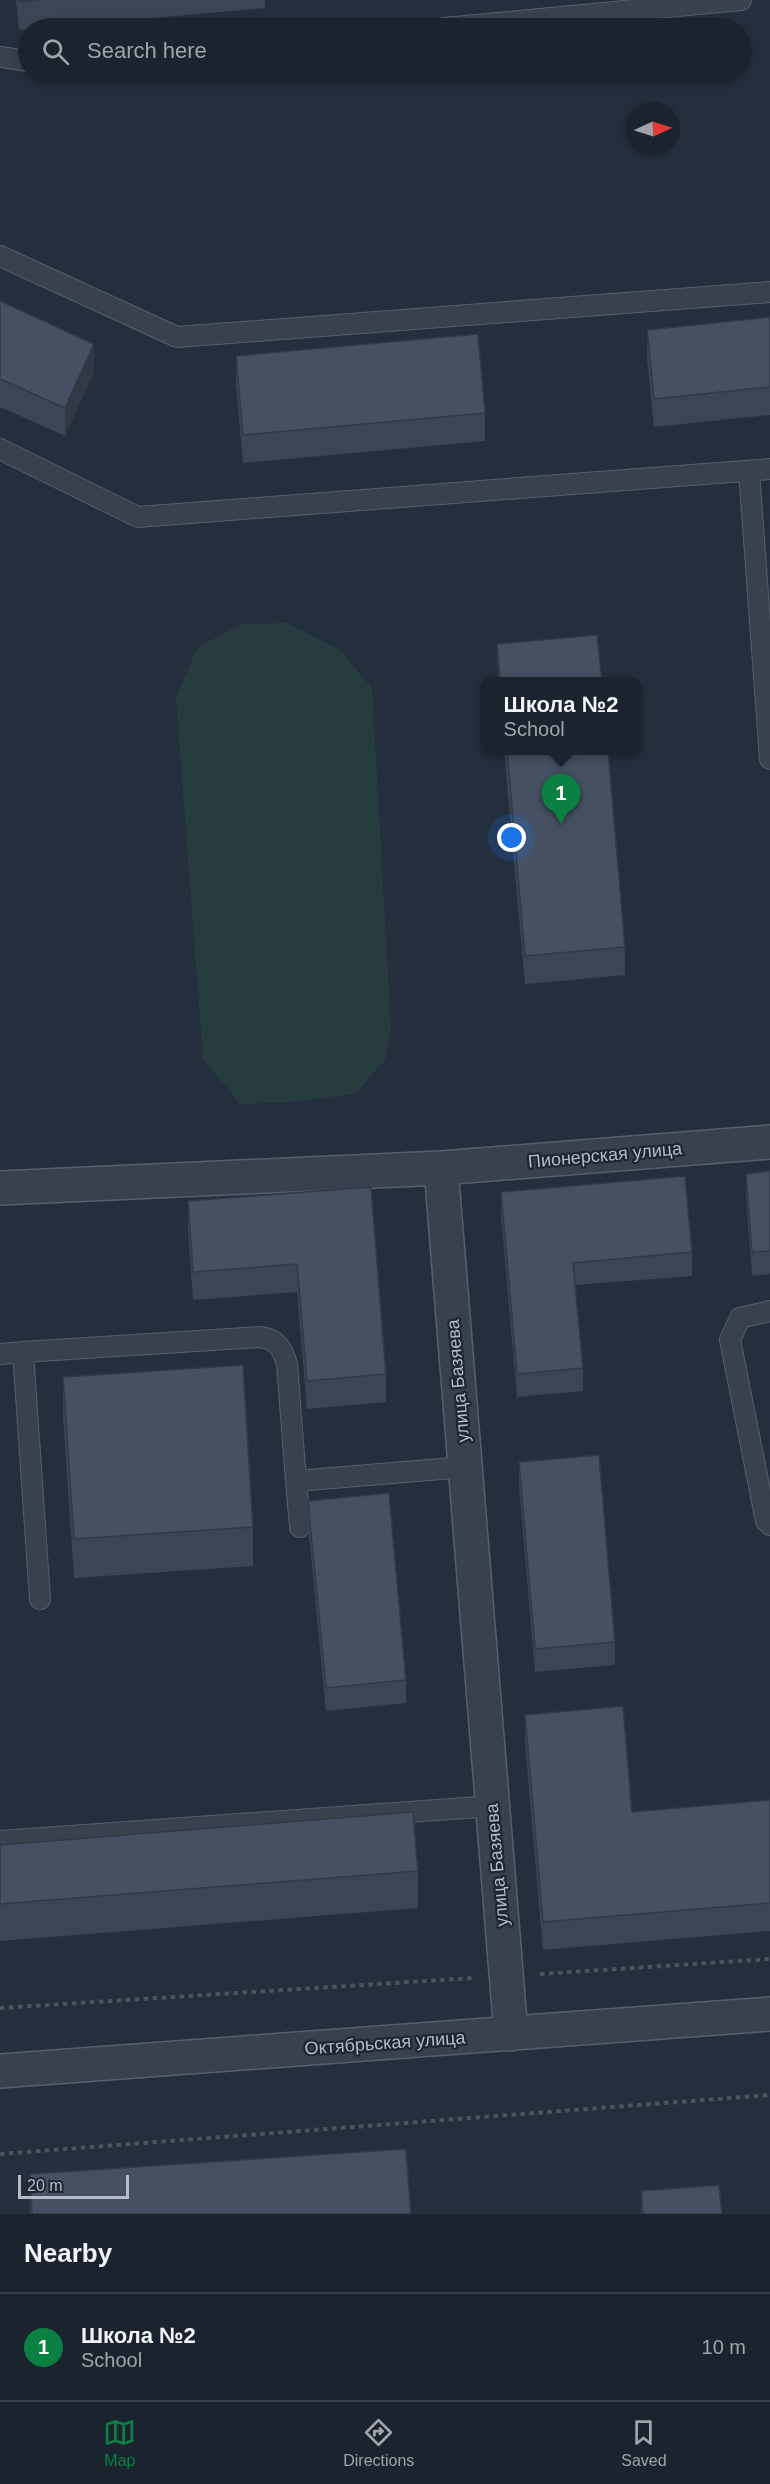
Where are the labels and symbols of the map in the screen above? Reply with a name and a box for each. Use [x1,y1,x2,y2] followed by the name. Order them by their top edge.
[626,102,680,156] north arrow
[542,774,580,824] pin: 1
[497,823,526,852] your location
[527,1138,684,1172] street label: Пионерская улица
[443,1318,473,1443] street label: улица Базяева
[482,1802,512,1927] street label: улица Базяева
[304,2027,467,2059] street label: Октябрьская улица
[18,2172,129,2200] scale bar

